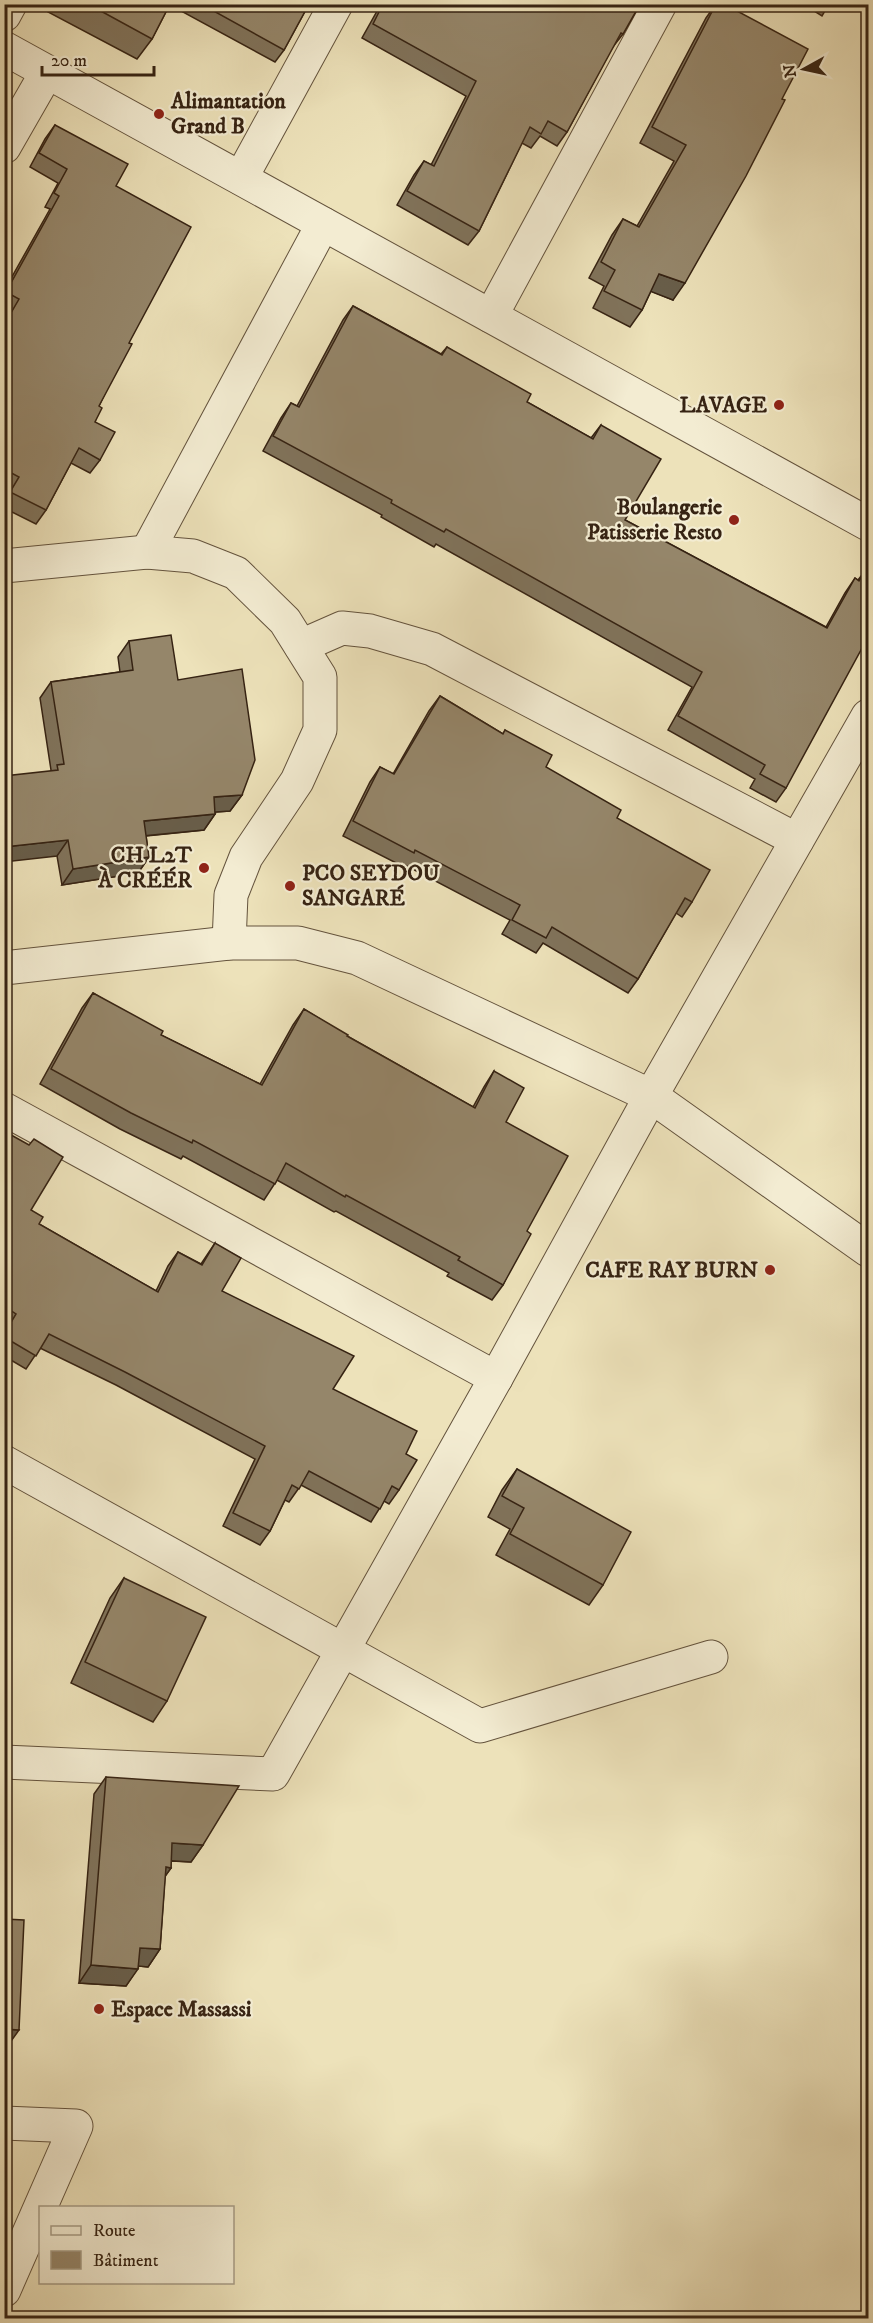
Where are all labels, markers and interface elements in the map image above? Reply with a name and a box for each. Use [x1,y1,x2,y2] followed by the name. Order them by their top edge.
[42,39,154,77] scale bar
[774,39,834,99] north arrow
[51,50,87,72] text: 20 m
[779,63,801,79] text: N
[170,88,286,140] place label: Alimantation Grand B
[152,107,166,121] marker: Alimantation Grand B
[680,392,767,419] place label: LAVAGE
[772,398,786,412] marker: LAVAGE
[587,494,722,546] place label: Boulangerie Patisserie Resto
[727,513,741,527] marker: Boulangerie Patisserie Resto
[97,842,192,894] place label: CH L2T À CRÉÉR
[302,860,440,912] place label: PCO SEYDOU SANGARÉ
[197,861,211,875] marker: CH L2T À CRÉÉR
[283,879,297,893] marker: PCO SEYDOU SANGARÉ
[585,1257,758,1284] place label: CAFE RAY BURN
[763,1263,777,1277] marker: CAFE RAY BURN
[111,1996,252,2023] place label: Espace Massassi
[92,2002,106,2016] marker: Espace Massassi
[39,2206,234,2284] legend
[93,2220,136,2242] text: Route
[93,2250,159,2272] text: Bâtiment

